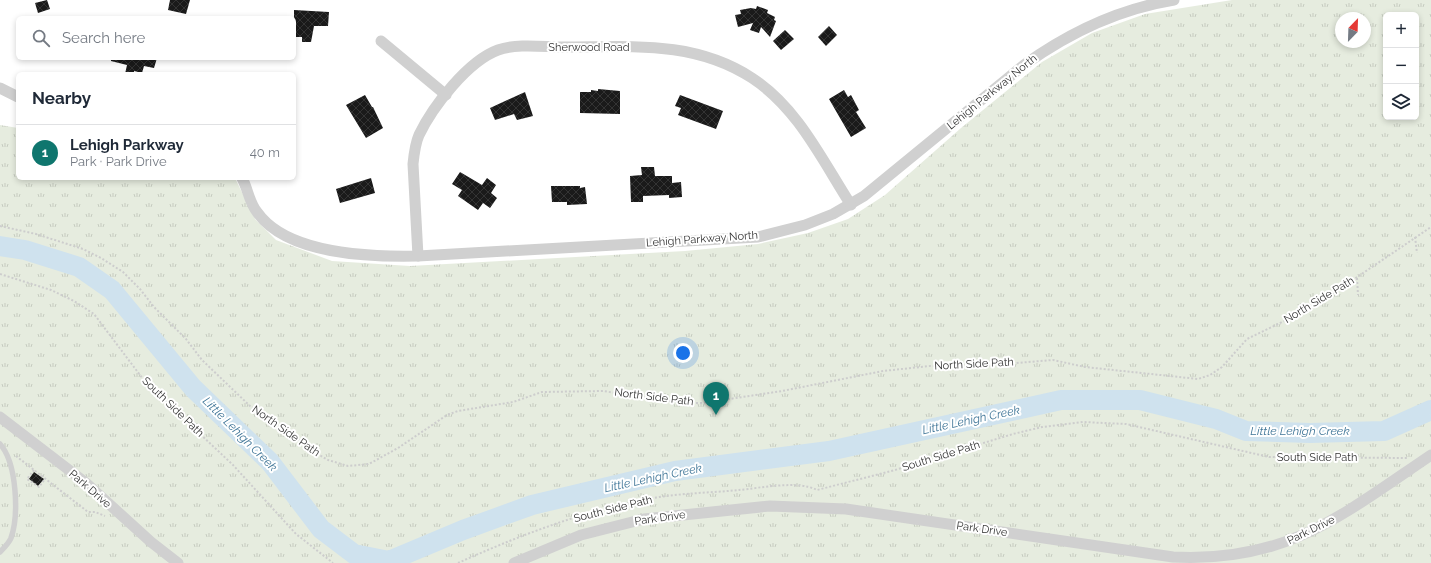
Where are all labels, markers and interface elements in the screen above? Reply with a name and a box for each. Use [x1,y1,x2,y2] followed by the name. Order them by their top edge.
[1335,12,1371,48] north arrow
[1383,12,1419,120] map controls
[1383,12,1419,48] button: +
[16,16,296,60] search box
[30,27,52,49] icon: search
[62,29,145,47] text: Search here
[548,41,630,54] street label: Sherwood Road
[1383,48,1419,84] button: −
[944,52,1040,132] street label: Lehigh Parkway North
[1383,84,1419,120] button: layers
[32,88,91,108] text: Nearby
[70,136,184,154] text: Lehigh Parkway
[42,145,48,160] text: 1
[250,145,280,160] text: 40 m
[70,154,167,169] text: Park · Park Drive
[646,229,758,249] street label: Lehigh Parkway North
[1281,274,1357,326] street label: North Side Path
[673,343,693,363] your location
[934,355,1014,373] street label: North Side Path
[139,374,207,440] street label: South Side Path
[703,382,729,415] pin: 1
[614,386,694,408] street label: North Side Path
[200,394,281,475] water label: Little Lehigh Creek
[250,403,322,459] street label: North Side Path
[921,403,1022,437] water label: Little Lehigh Creek
[1250,424,1350,438] water label: Little Lehigh Creek
[901,438,981,474] street label: South Side Path
[1277,451,1357,464] street label: South Side Path
[603,461,704,495] water label: Little Lehigh Creek
[66,467,114,511] street label: Park Drive
[572,493,654,525] street label: South Side Path
[634,508,687,528] street label: Park Drive
[1285,513,1337,547] street label: Park Drive
[956,519,1009,539] street label: Park Drive

